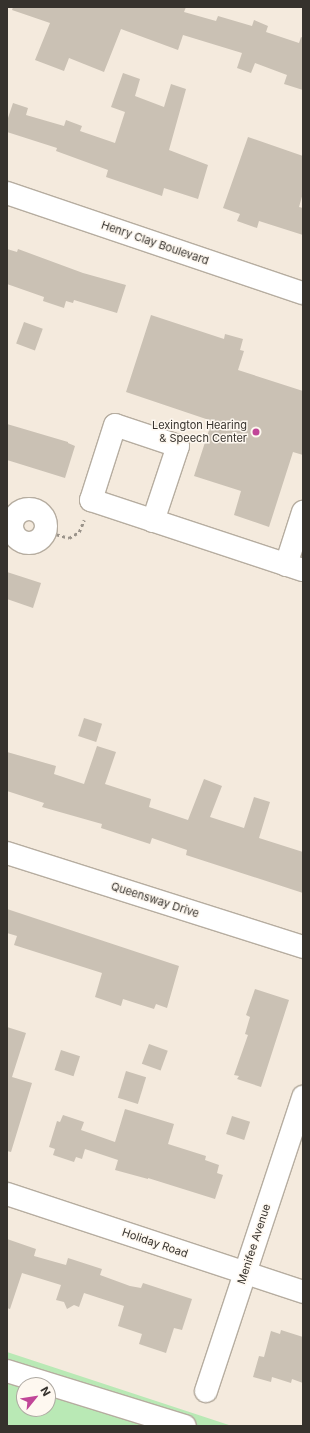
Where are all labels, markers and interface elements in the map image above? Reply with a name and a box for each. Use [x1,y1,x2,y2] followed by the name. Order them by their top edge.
[100,218,210,268] street label: Henry Clay Boulevard
[152,419,247,445] place label: Lexington Hearing & Speech Center
[250,426,262,438] marker: Lexington Hearing & Speech Center
[109,880,201,920] street label: Queensway Drive
[235,1202,273,1286] street label: Menifee Avenue
[120,1226,190,1260] street label: Holiday Road
[16,1377,56,1417] north arrow
[37,1384,54,1399] text: N

